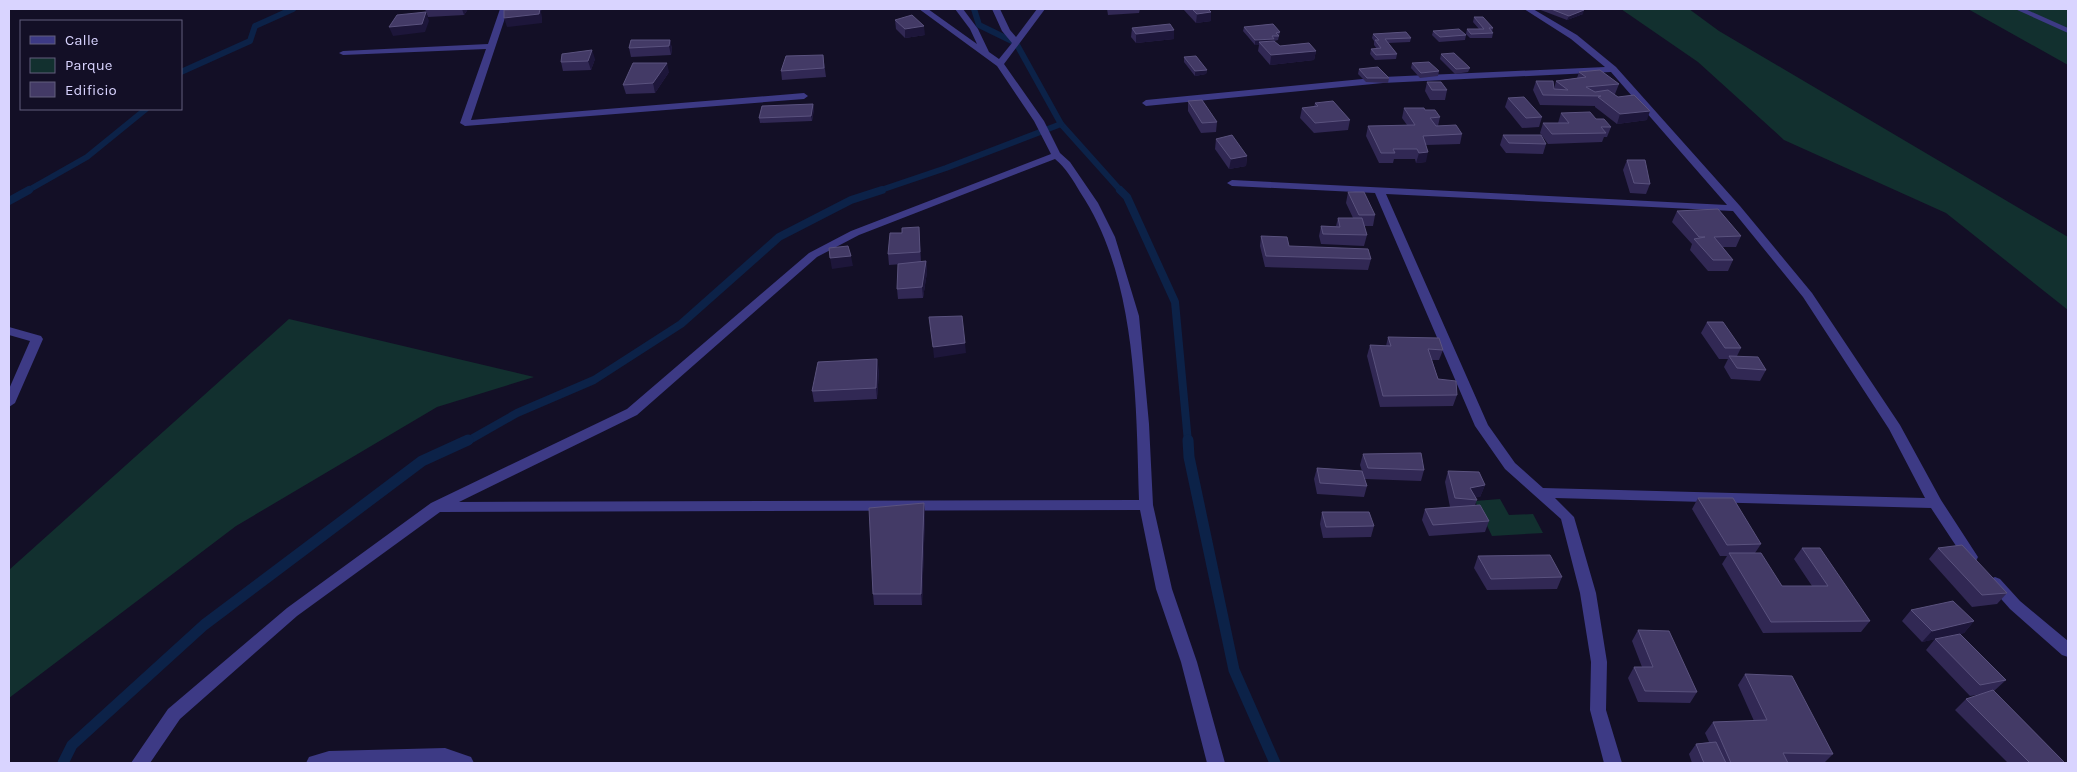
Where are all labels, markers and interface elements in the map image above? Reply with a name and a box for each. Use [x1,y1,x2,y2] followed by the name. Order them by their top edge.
[20,20,182,110] legend
[65,31,99,49] text: Calle
[65,56,113,74] text: Parque
[65,81,117,99] text: Edificio

